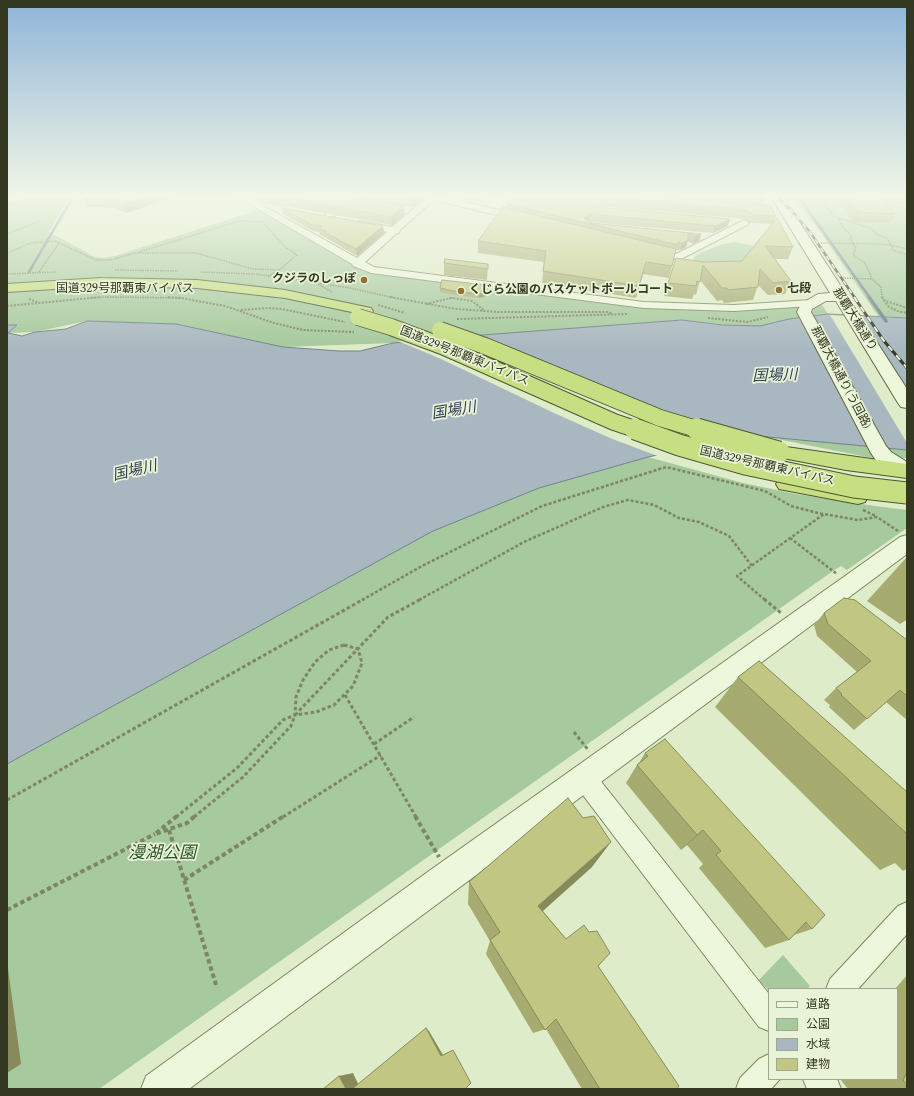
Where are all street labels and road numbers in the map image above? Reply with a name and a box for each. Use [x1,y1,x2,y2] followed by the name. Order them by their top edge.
[56,283,194,297] street label: 国道329号那覇東バイパス
[829,286,879,354] street label: 那覇大橋通り
[397,324,531,390] street label: 国道329号那覇東バイパス
[807,324,873,432] street label: 那覇大橋通り(う回路)
[698,444,836,490] street label: 国道329号那覇東バイパス

